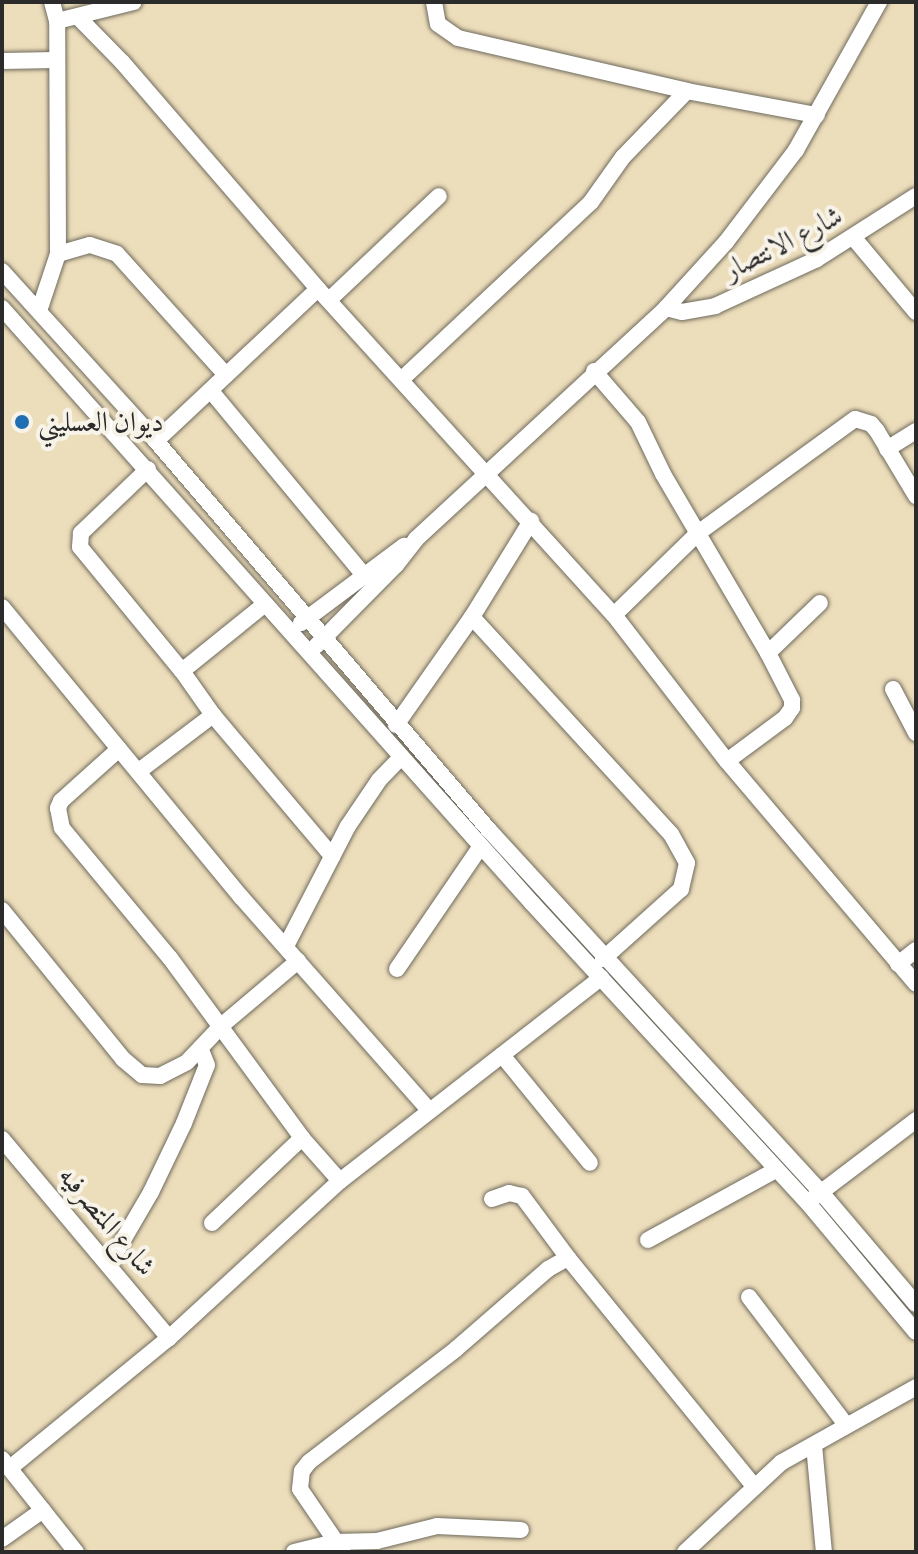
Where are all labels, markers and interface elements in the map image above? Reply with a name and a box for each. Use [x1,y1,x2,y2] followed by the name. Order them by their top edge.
[718,199,848,287] street label: شارع الانتصار
[38,405,164,439] place label: ديوان العسليني
[13,413,31,431] marker: ديوان العسليني
[51,1159,163,1283] street label: شارع المتصرفيه

